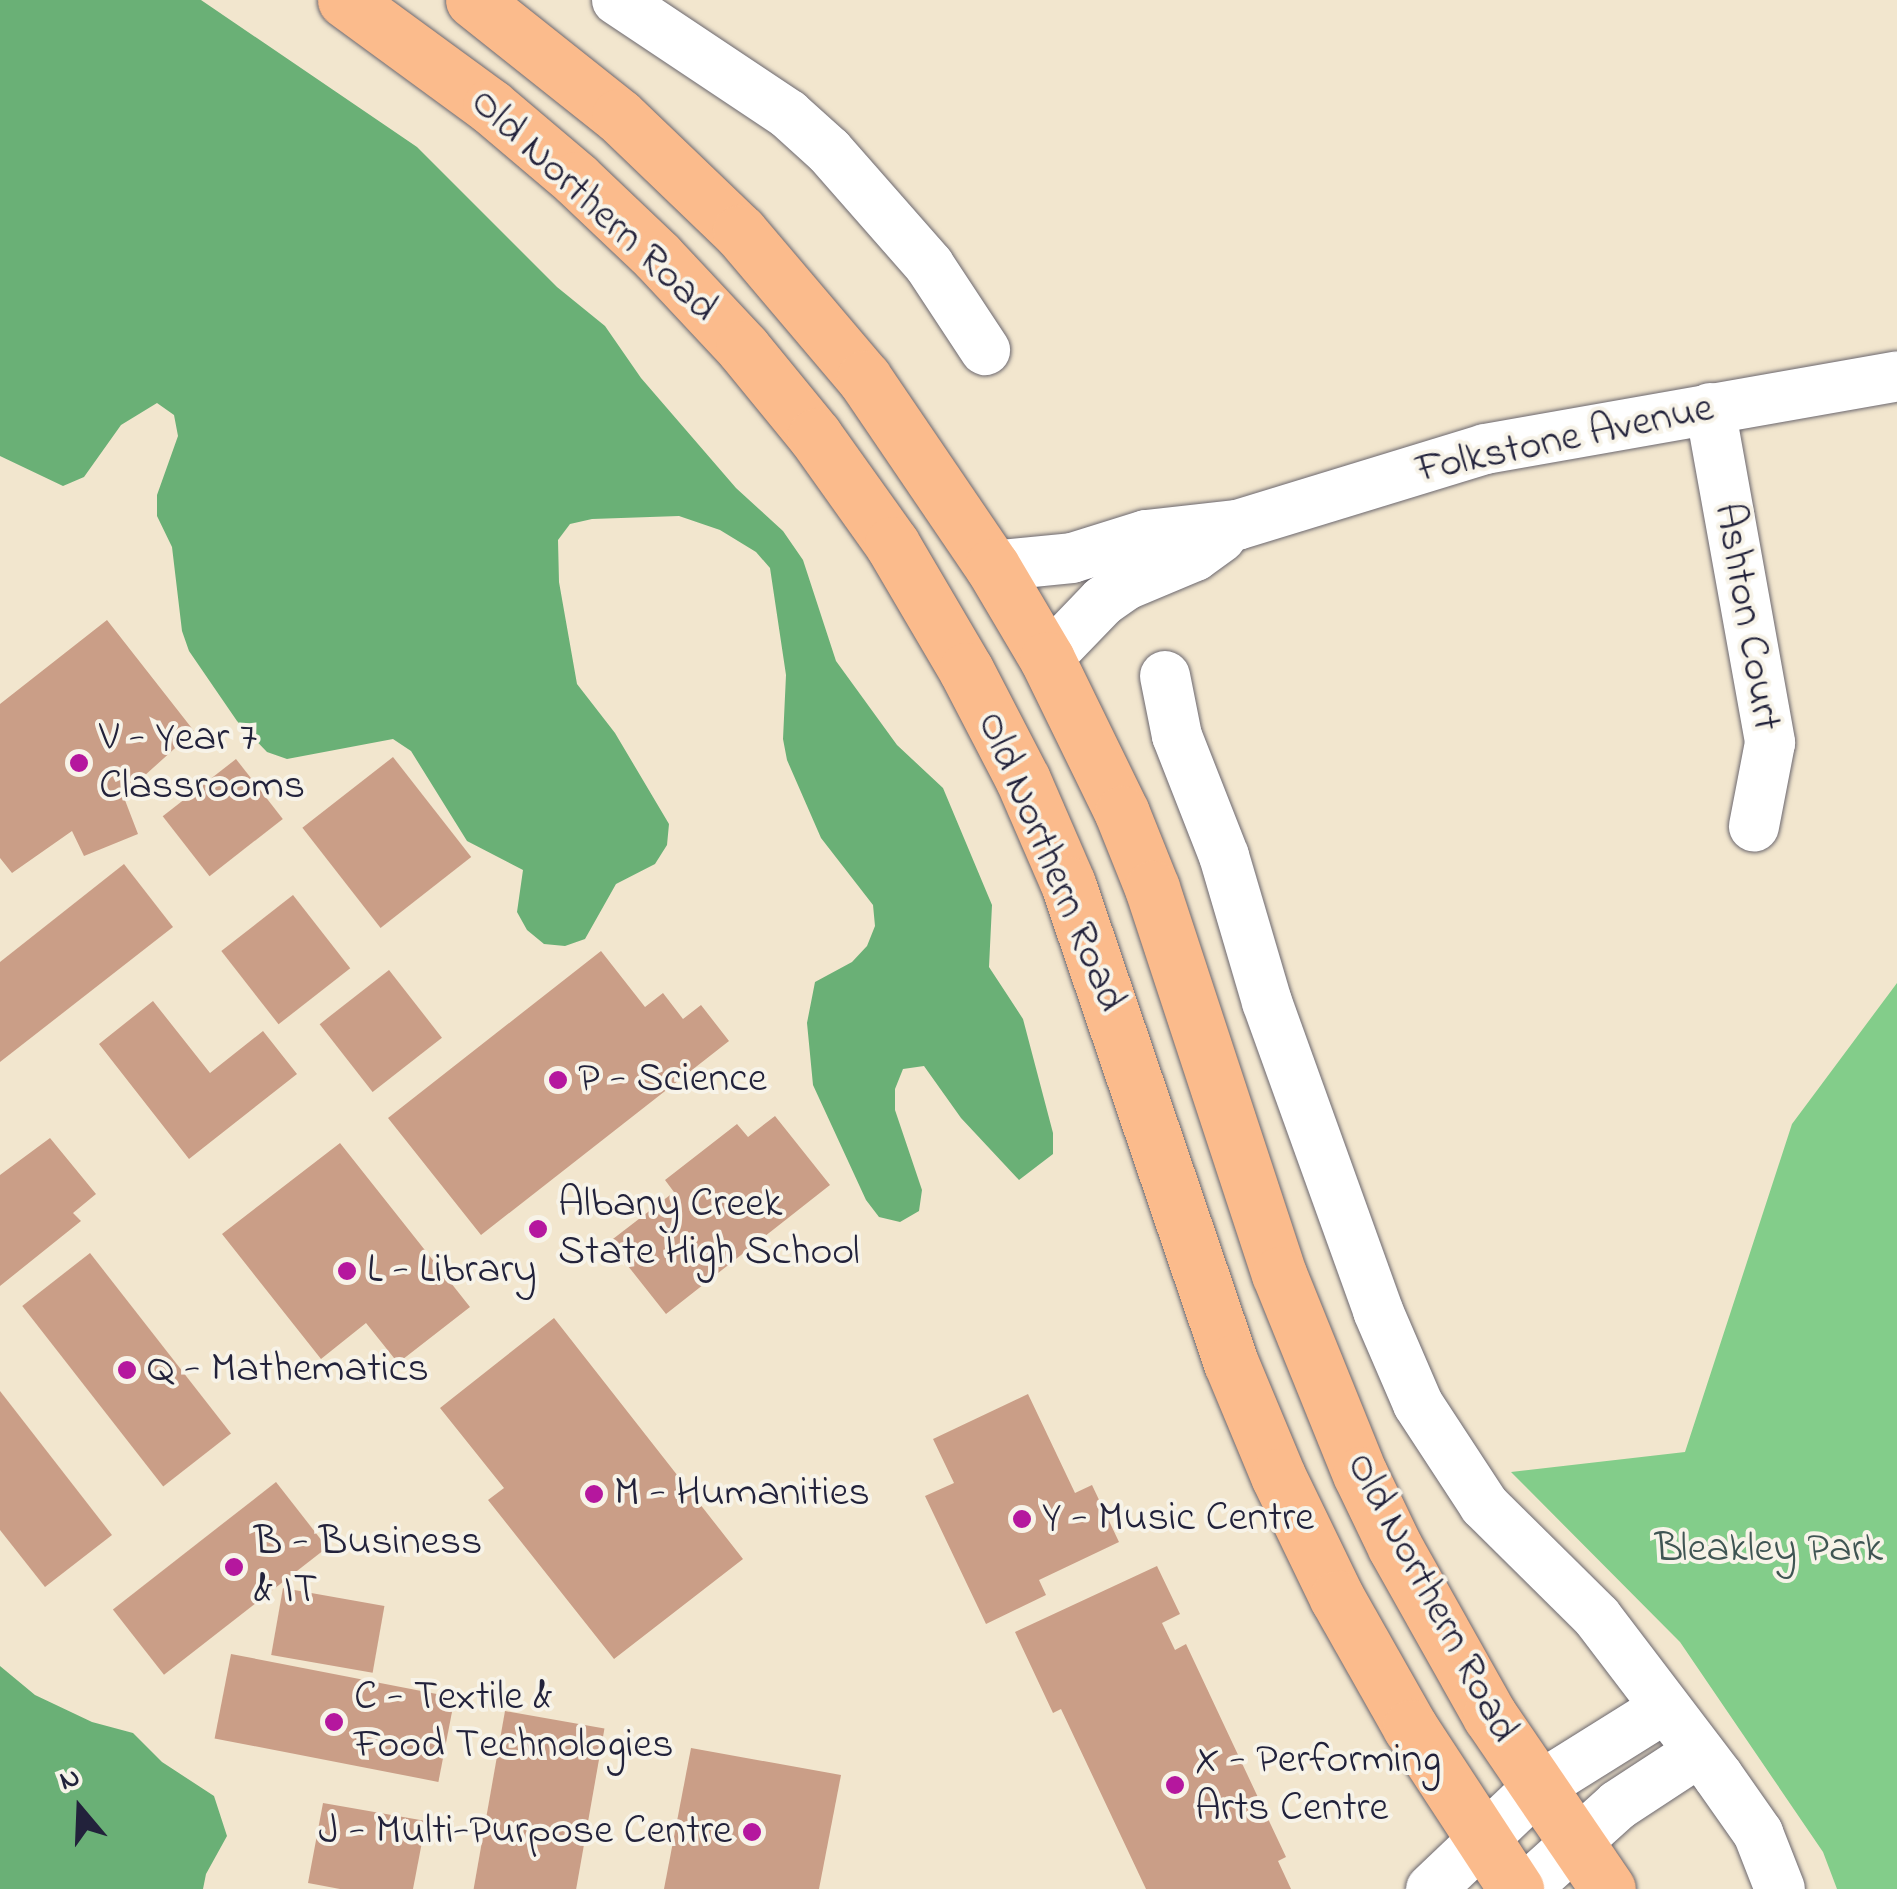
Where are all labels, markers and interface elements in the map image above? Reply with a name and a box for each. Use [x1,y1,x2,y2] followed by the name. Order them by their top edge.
[459,78,727,334] street label: Old Northern Road
[1412,384,1718,496] street label: Folkstone Avenue
[1701,499,1791,735] street label: Ashton Court
[964,705,1136,1019] street label: Old Northern Road
[99,714,305,812] place label: V - Year 7 Classrooms
[68,752,90,774] marker: V - Year 7 Classrooms
[578,1055,767,1105] place label: P - Science
[547,1069,569,1091] marker: P - Science
[558,1180,860,1278] place label: Albany Creek State High School
[527,1218,549,1240] marker: Albany Creek State High School
[367,1246,537,1296] place label: L - Library
[336,1260,358,1282] marker: L - Library
[147,1345,429,1395] place label: Q - Mathematics
[116,1359,138,1381] marker: Q - Mathematics
[1334,1445,1528,1751] street label: Old Northern Road
[614,1469,870,1519] place label: M - Humanities
[583,1483,605,1505] marker: M - Humanities
[1042,1494,1314,1544] place label: Y - Music Centre
[1011,1508,1033,1530] marker: Y - Music Centre
[254,1518,482,1616] place label: B - Business & IT
[1655,1525,1883,1575] park label: Bleakley Park
[223,1556,245,1578] marker: B - Business & IT
[354,1673,674,1772] place label: C - Textile & Food Technologies
[323,1711,345,1733] marker: C - Textile & Food Technologies
[1195,1736,1441,1834] place label: X - Performing Arts Centre
[54,1758,86,1803] text: N
[30,1759,130,1859] north arrow
[1164,1774,1186,1796] marker: X - Performing Arts Centre
[318,1807,732,1857] place label: J - Multi-Purpose Centre
[741,1821,763,1843] marker: J - Multi-Purpose Centre

